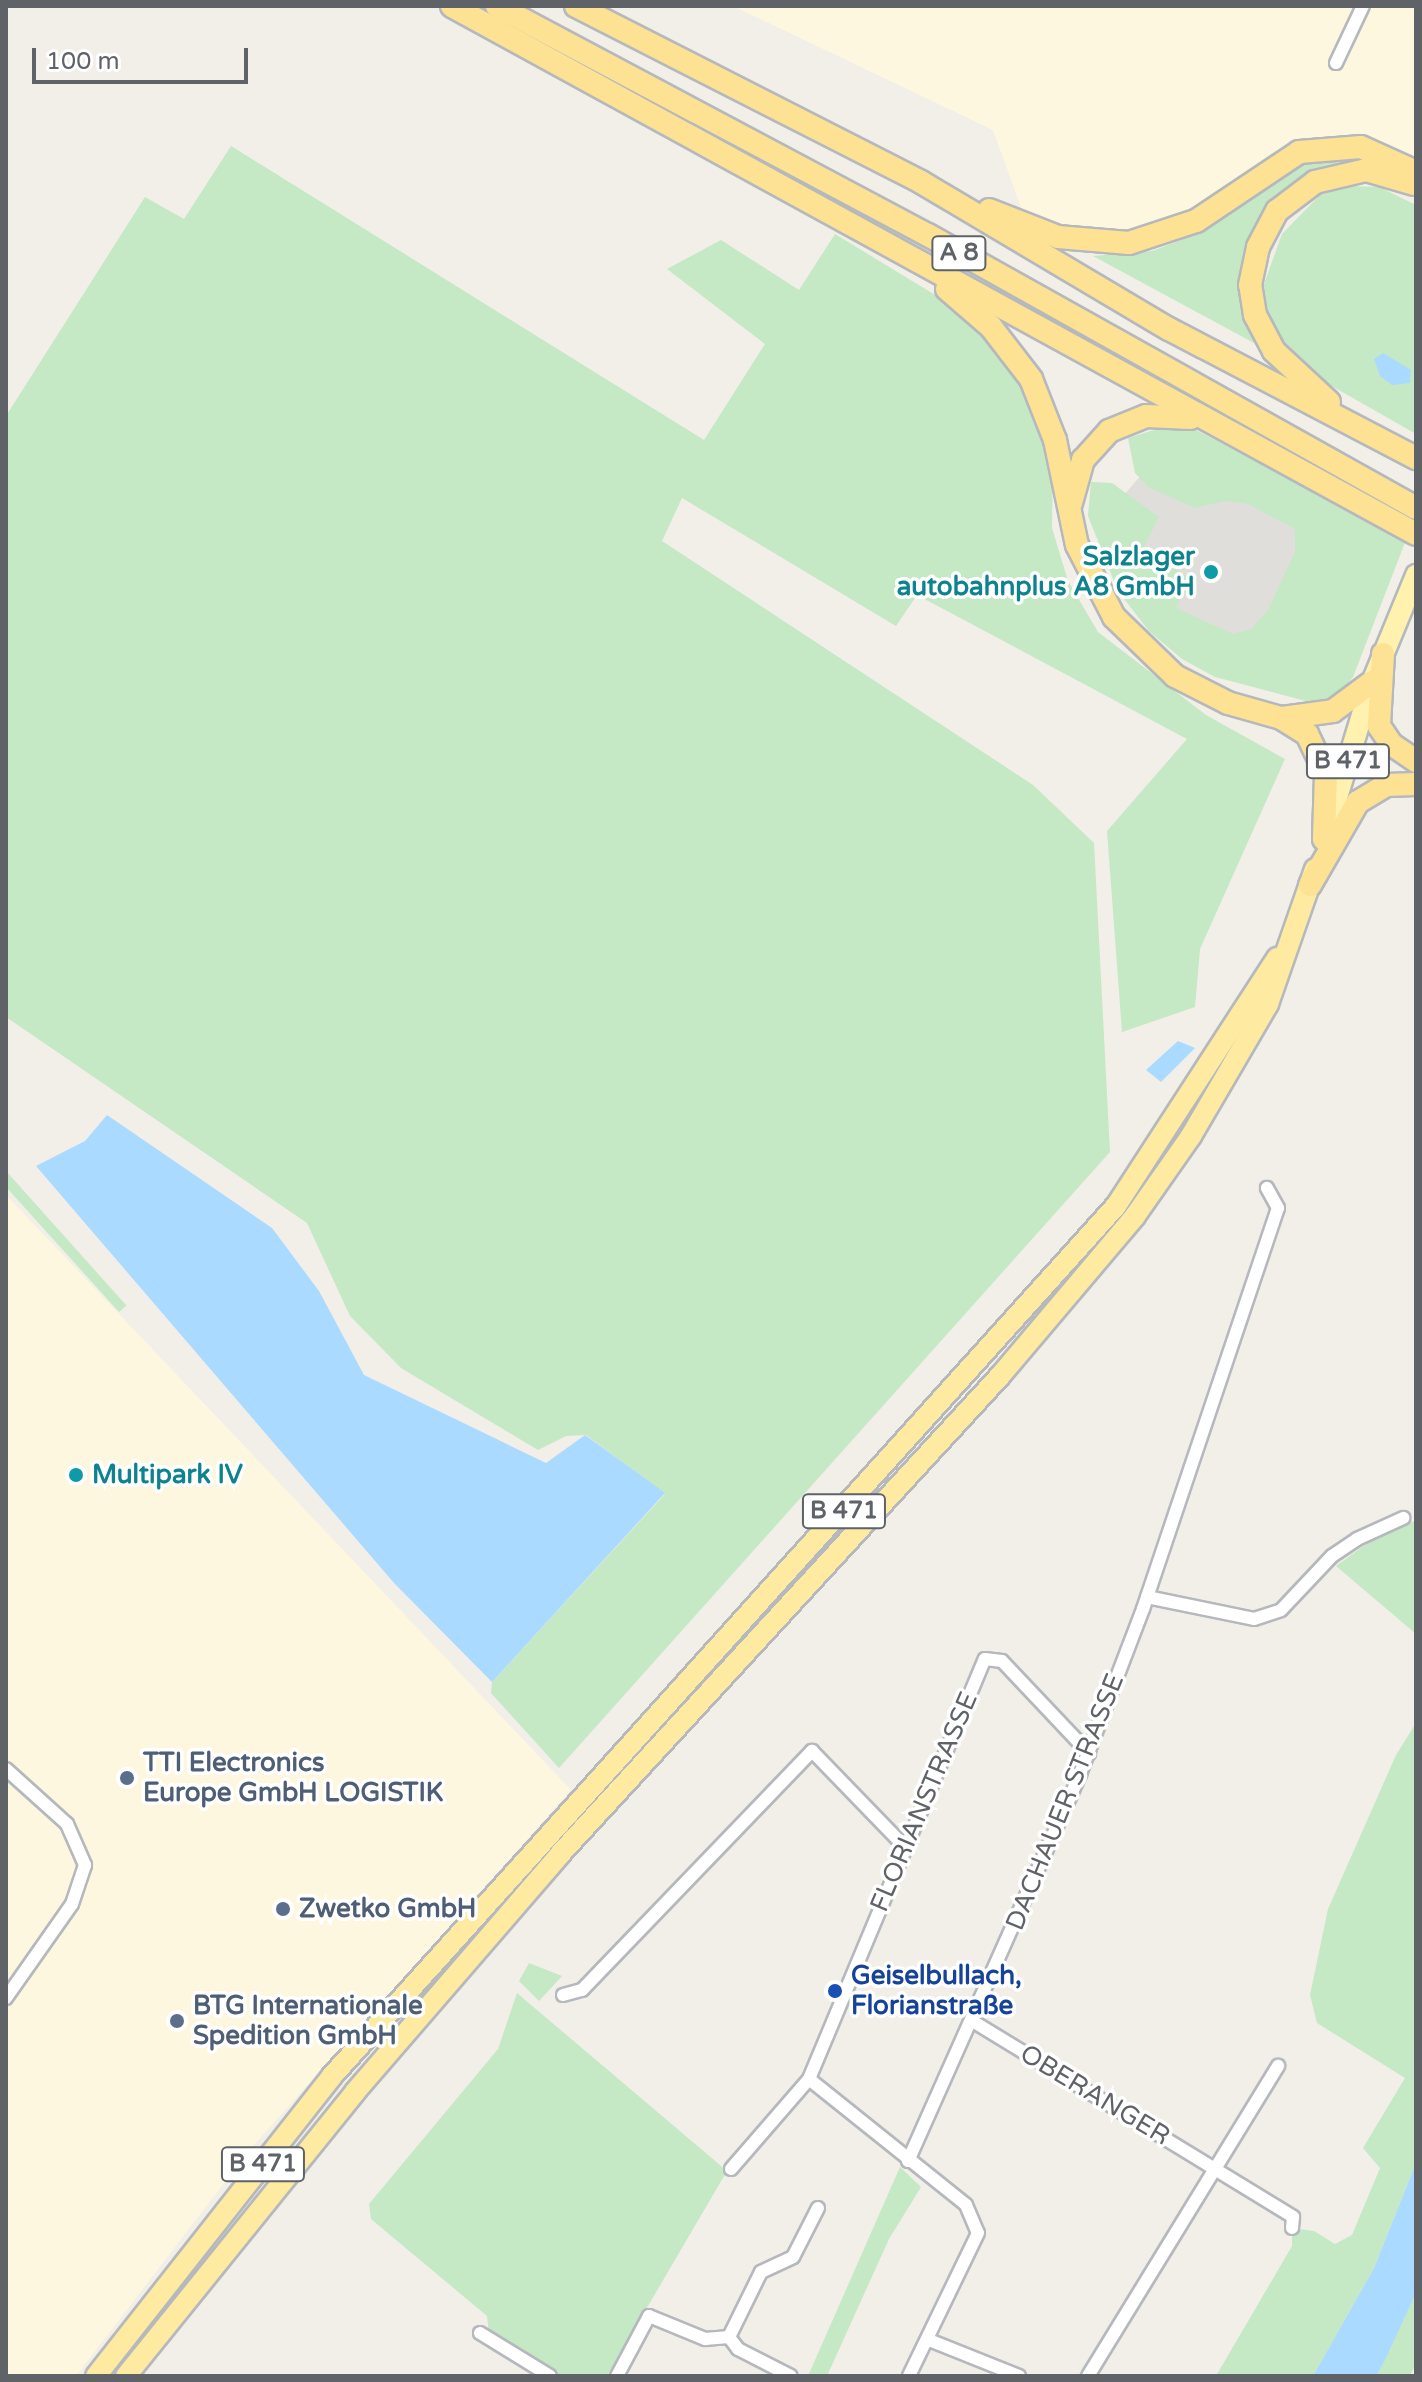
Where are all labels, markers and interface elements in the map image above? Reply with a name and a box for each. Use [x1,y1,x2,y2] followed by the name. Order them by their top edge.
[36,32,252,82] scale bar
[46,47,120,76] text: 100 m
[931,233,987,273] road number: A 8
[897,541,1195,602] place label: Salzlager autobahnplus A8 GmbH
[1202,563,1220,581] marker: Salzlager autobahnplus A8 GmbH
[1304,741,1392,781] road number: B 471
[92,1459,243,1491] place label: Multipark IV
[67,1466,85,1484] marker: Multipark IV
[800,1491,888,1531] road number: B 471
[999,1669,1131,1935] street label: DACHAUER STRASSE
[864,1688,984,1916] street label: FLORIANSTRASSE
[143,1747,443,1808] place label: TTI Electronics Europe GmbH LOGISTIK
[118,1769,136,1787] marker: TTI Electronics Europe GmbH LOGISTIK
[299,1893,476,1925] place label: Zwetko GmbH
[274,1900,292,1918] marker: Zwetko GmbH
[851,1960,1022,2022] place label: Geiselbullach, Florianstraße
[826,1982,844,2000] marker: Geiselbullach, Florianstraße
[193,1990,423,2052] place label: BTG Internationale Spedition GmbH
[168,2012,186,2030] marker: BTG Internationale Spedition GmbH
[1014,2038,1176,2152] street label: OBERANGER
[219,2144,307,2184] road number: B 471

